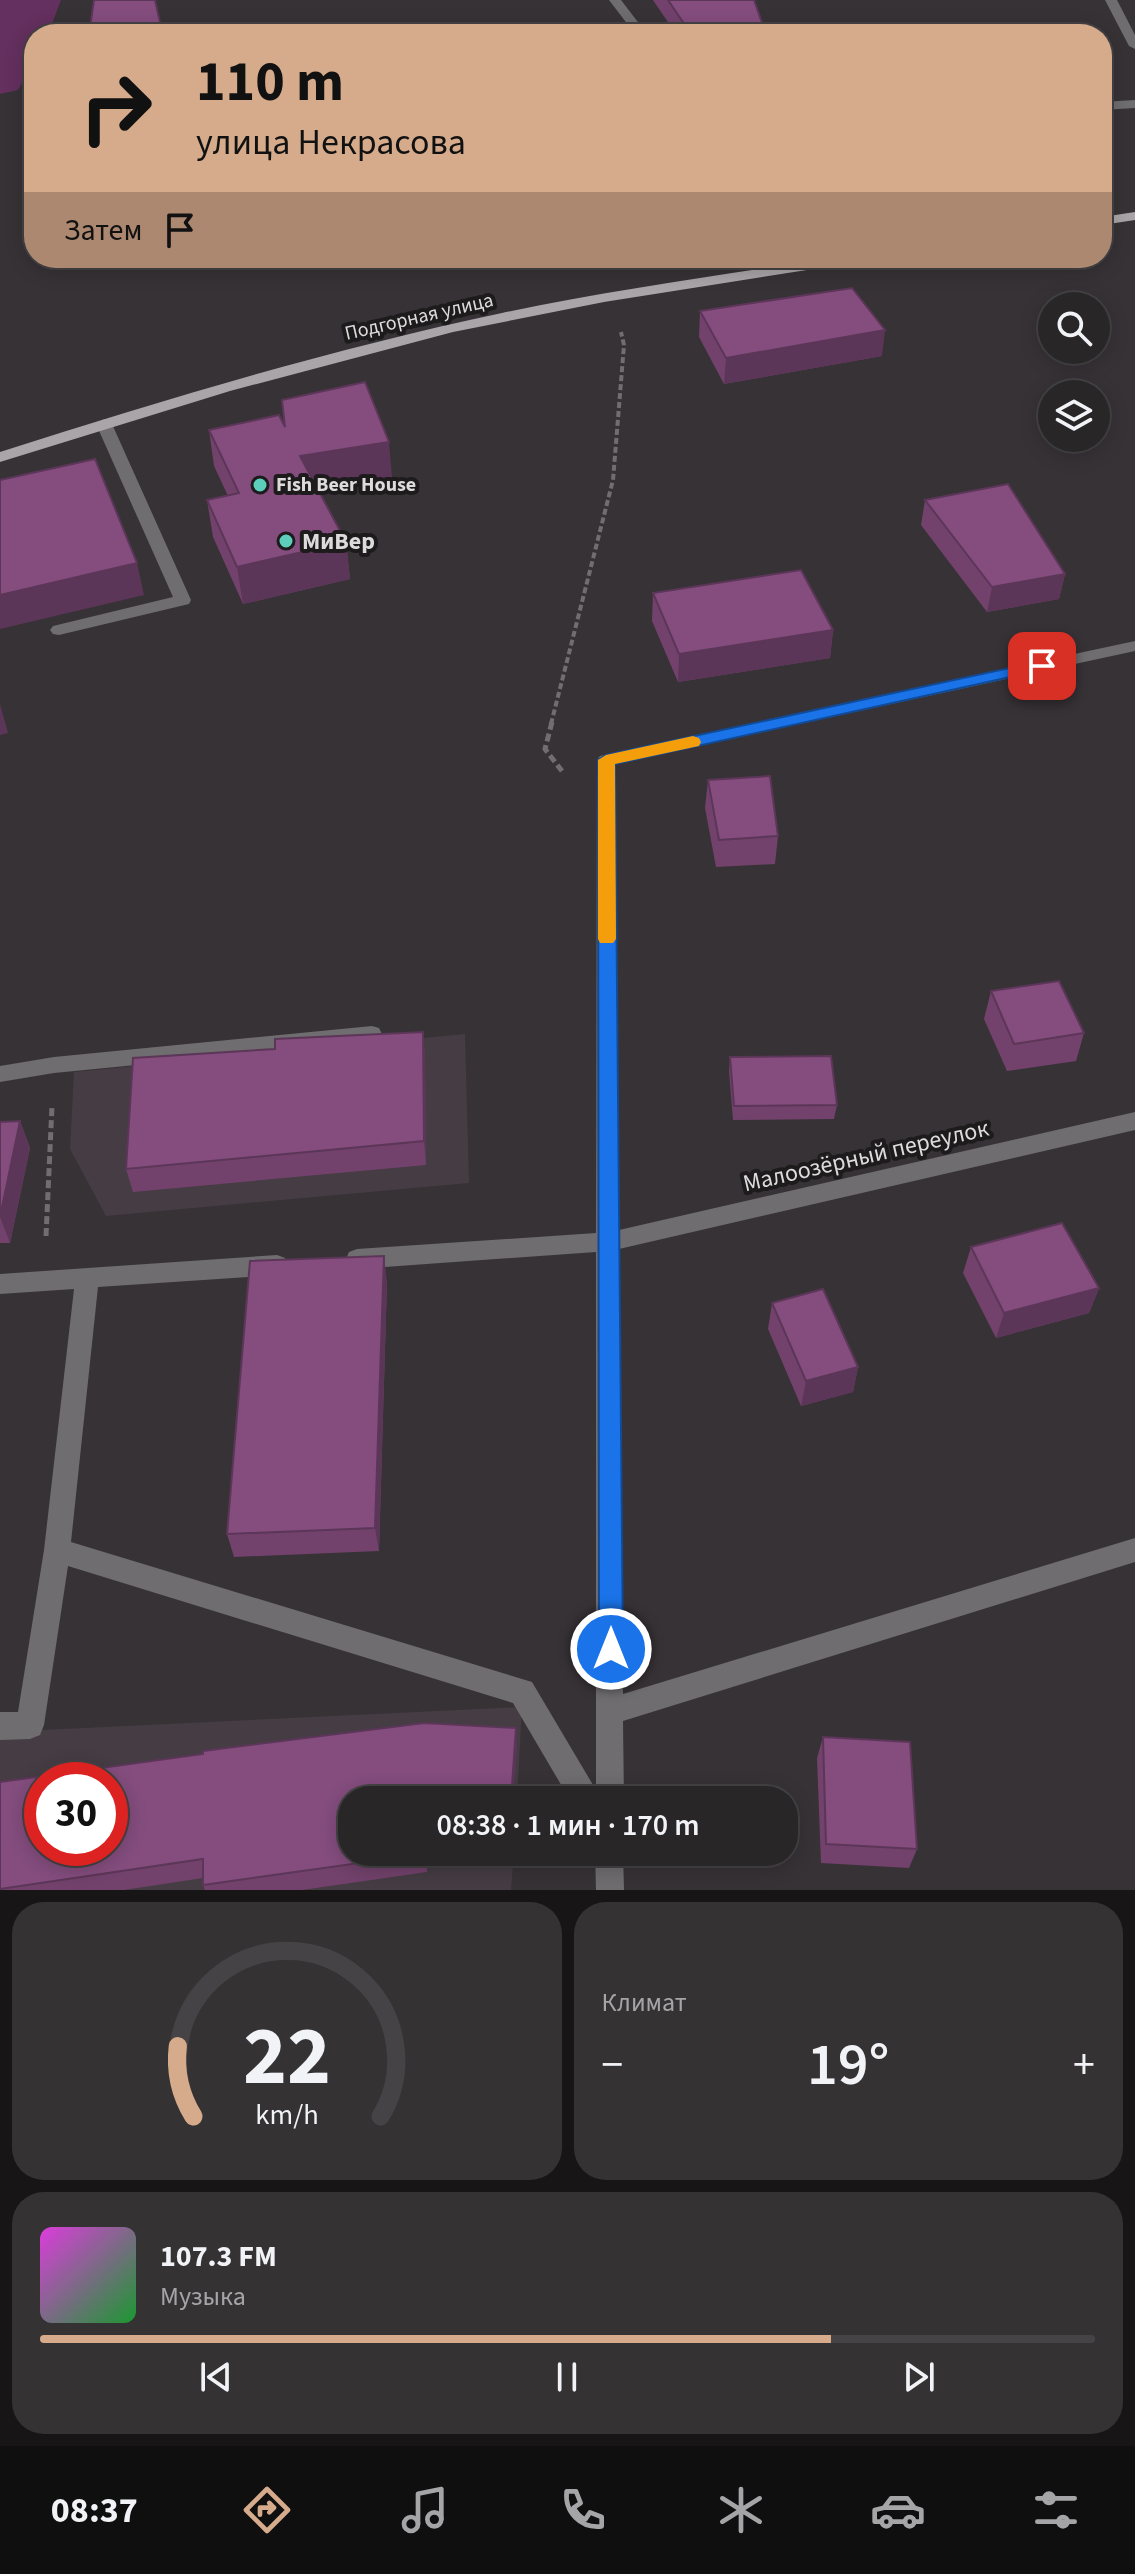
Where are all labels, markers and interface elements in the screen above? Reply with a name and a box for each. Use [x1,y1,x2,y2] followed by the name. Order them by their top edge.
[196,43,344,122] text: 110 m
[64,56,168,160] icon: right
[196,117,466,168] text: улица Некрасова
[158,208,202,252] icon: arrive
[64,209,142,252] text: Затем
[342,286,496,348] street label: Подгорная улица
[1038,292,1110,452] map controls
[1038,292,1110,364] button: search
[1038,380,1110,452] button: layers
[276,471,416,499] place label: Fish Beer House
[251,476,269,494] marker: Fish Beer House
[302,524,375,559] place label: МиВер
[277,532,295,550] marker: МиВер
[1008,632,1076,700] pin
[1020,644,1064,688] icon: arrive
[740,1111,992,1201] street label: Малоозёрный переулок
[569,1607,653,1691] position arrow
[24,1762,128,1866] speed limit sign: 30
[437,1804,699,1847] text: 08:38 · 1 мин · 170 m
[602,1984,687,2021] text: Климат
[243,1998,331,2116] text: 22
[807,2023,889,2108] text: 19°
[602,2034,623,2097] text: −
[1073,2034,1095,2097] text: +
[255,2095,318,2135] text: km/h
[160,2235,277,2278] text: 107.3 FM
[160,2278,246,2315] text: Музыка
[194,2355,238,2399] icon: previous
[545,2355,589,2399] icon: pause
[897,2355,941,2399] icon: next
[239,2482,295,2538] icon: directions
[397,2482,453,2538] icon: music
[555,2482,611,2538] icon: phone
[713,2482,769,2538] icon: climate
[870,2482,926,2538] icon: car
[1028,2482,1084,2538] icon: filters
[51,2485,138,2536] text: 08:37

